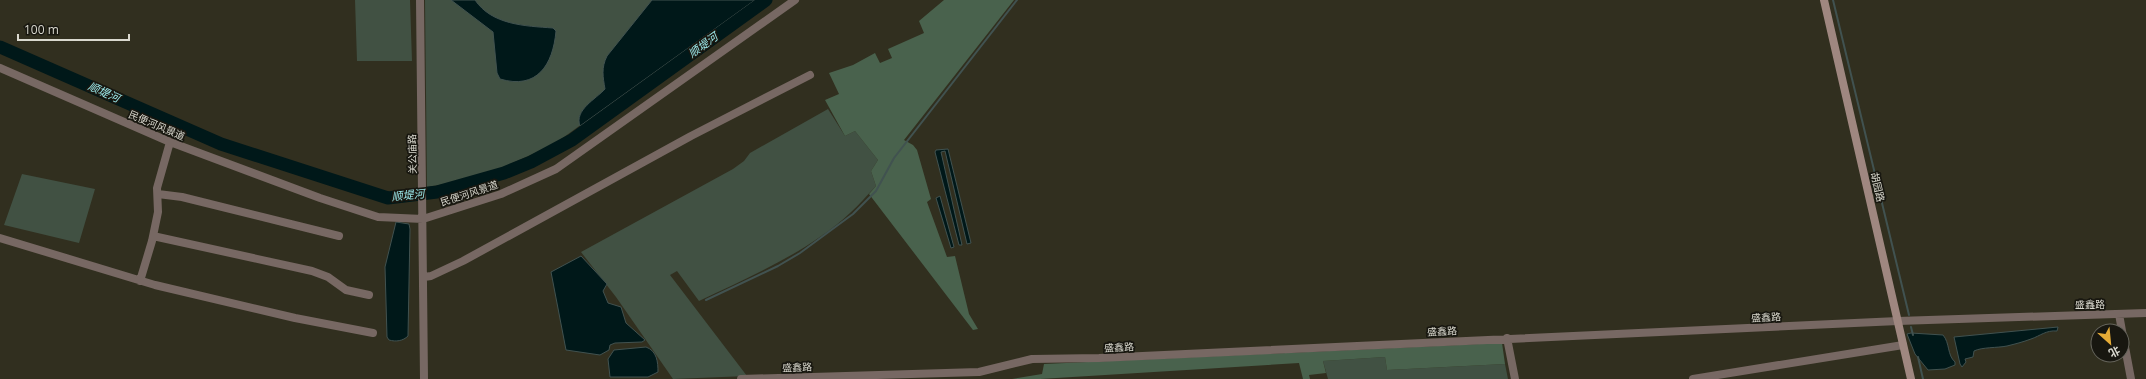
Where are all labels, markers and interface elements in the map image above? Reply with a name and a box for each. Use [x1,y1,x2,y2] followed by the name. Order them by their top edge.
[18,16,129,42] scale bar
[24,21,59,38] text: 100 m
[685,28,722,60] water label: 顺堤河
[86,78,124,106] water label: 顺堤河
[127,107,187,143] street label: 民便河风景道
[405,134,419,174] street label: 关公庙路
[1868,171,1888,203] street label: 胡园路
[438,177,500,209] street label: 民便河风景道
[391,185,427,204] water label: 顺堤河
[2075,297,2105,311] street label: 盛鑫路
[1751,309,1781,325] street label: 盛鑫路
[1427,323,1457,339] street label: 盛鑫路
[2090,323,2130,363] north arrow
[1104,339,1134,355] street label: 盛鑫路
[2106,343,2123,362] text: 北
[782,359,812,375] street label: 盛鑫路

